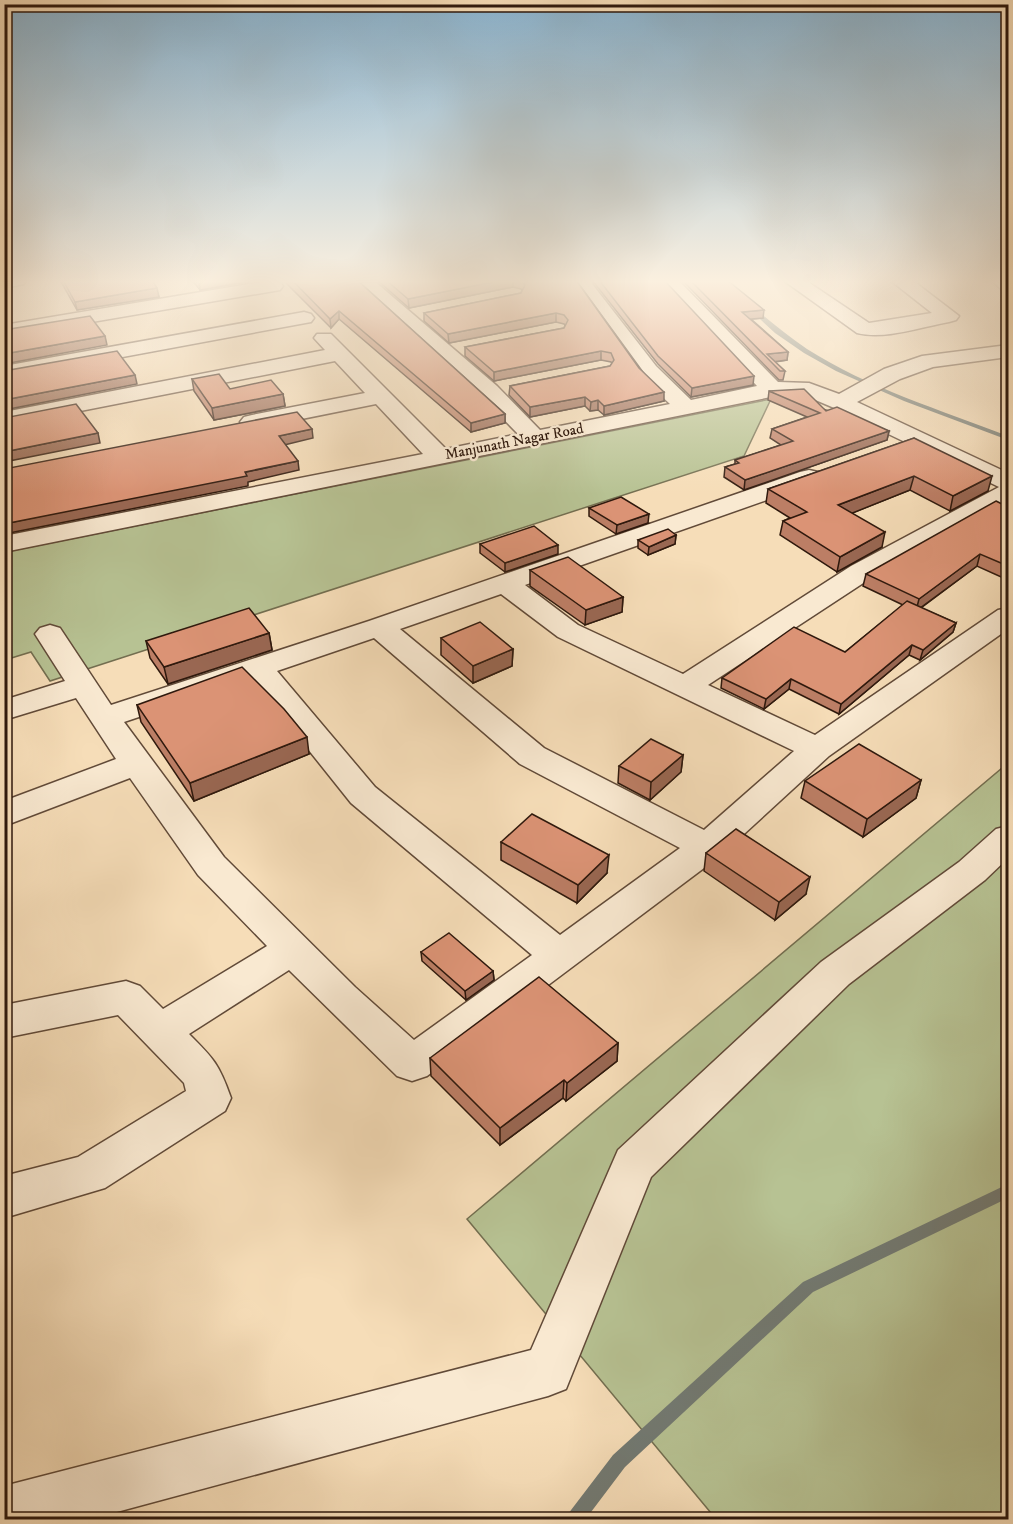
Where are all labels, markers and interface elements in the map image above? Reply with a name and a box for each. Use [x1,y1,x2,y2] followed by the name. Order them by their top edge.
[443,419,585,464] street label: Manjunath Nagar Road

